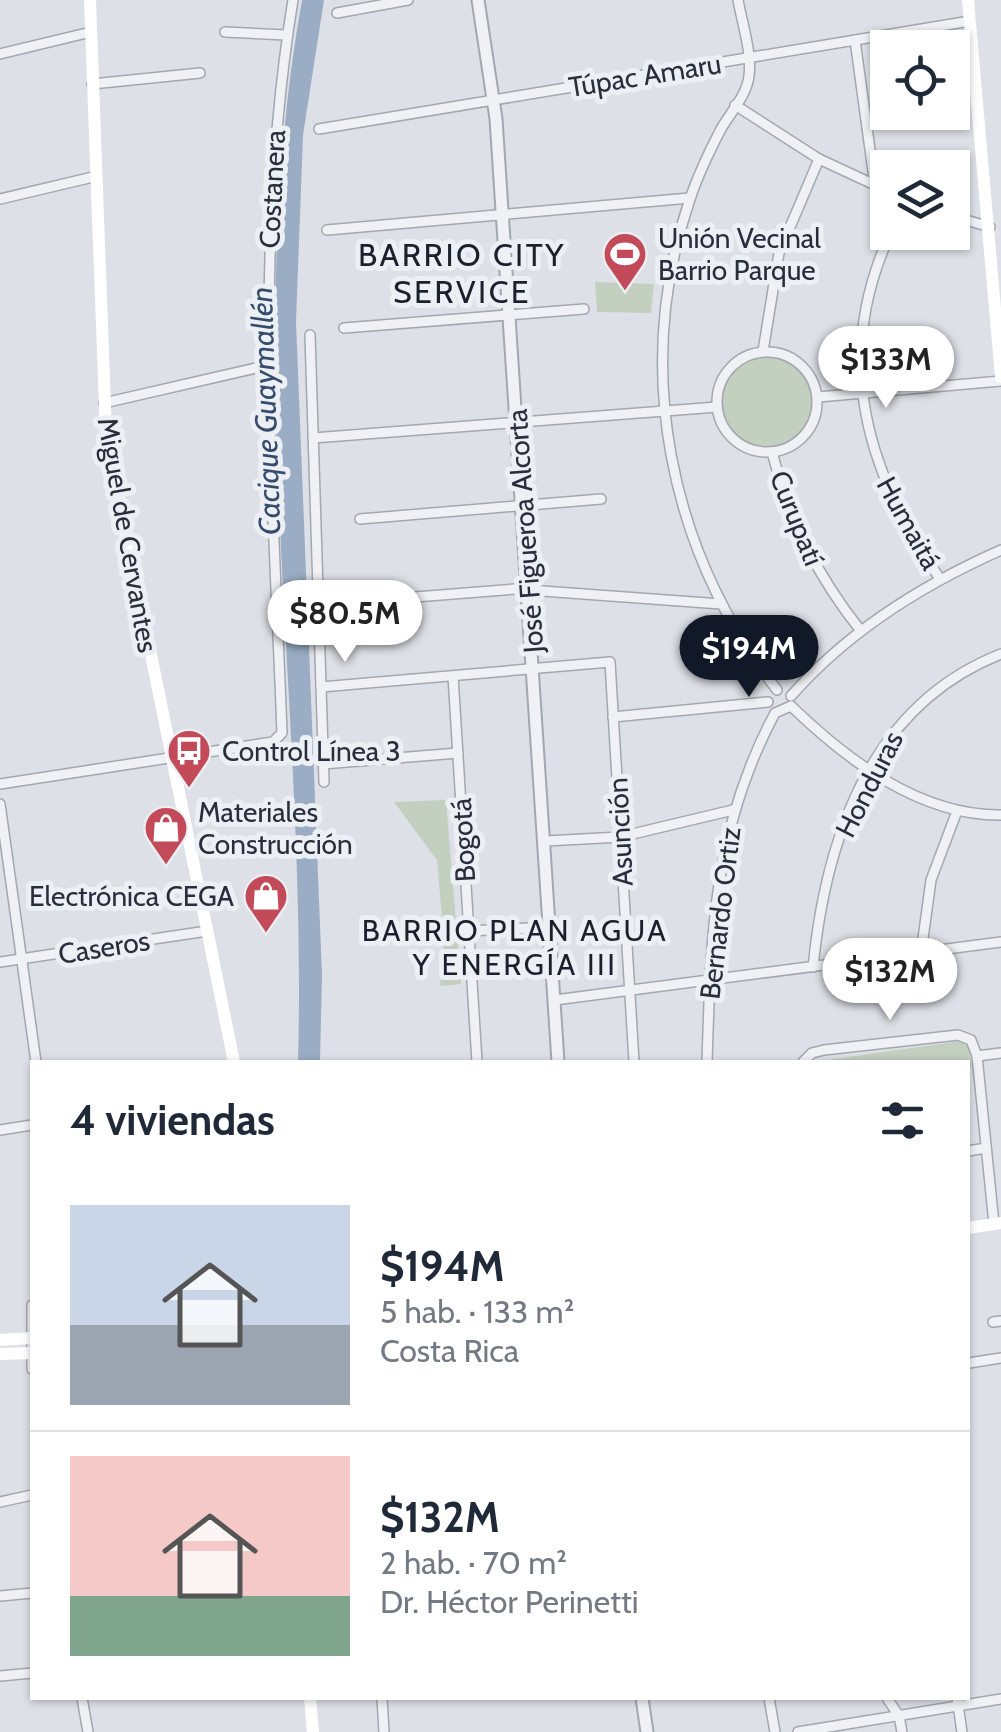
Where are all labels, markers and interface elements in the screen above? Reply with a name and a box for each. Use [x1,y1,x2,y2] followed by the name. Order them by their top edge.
[870,30,970,250] map controls
[870,30,970,130] button: locate
[566,46,724,104] street label: Túpac Amaru
[252,128,292,249] street label: Costanera
[870,150,970,250] button: layers
[658,221,821,287] place label: Unión Vecinal Barrio Parque
[602,231,648,292] sports icon: Unión Vecinal Barrio Parque
[358,235,566,311] district label: BARRIO CITY SERVICE
[243,286,288,536] water label: Cacique Guaymallén
[816,326,956,411] pin: $133M
[840,339,932,378] text: $133M
[499,407,551,655] street label: José Figueroa Alcorta
[91,415,165,655] street label: Miguel de Cervantes
[763,466,831,570] street label: Curupatí
[870,471,949,576] street label: Humaitá
[264,580,426,665] pin: $80.5M
[289,593,401,632] text: $80.5M
[679,615,819,700] pin: $194M
[702,628,796,667] text: $194M
[828,725,910,843] street label: Honduras
[166,728,212,789] bus stop icon: Control Línea 3
[222,734,401,768] place label: Control Línea 3
[600,777,640,887] street label: Asunción
[198,795,353,861] place label: Materiales Construcción
[444,797,482,883] street label: Bogotá
[143,805,189,866] shop icon: Materiales Construcción
[693,825,747,1001] street label: Bernardo Ortiz
[243,873,289,934] shop icon: Electrónica CEGA
[29,879,235,913] place label: Electrónica CEGA
[362,912,668,983] district label: BARRIO PLAN AGUA Y ENERGÍA III
[56,923,152,971] street label: Caseros
[820,938,960,1023] pin: $132M
[844,951,936,990] text: $132M
[875,1093,930,1148] icon: filters
[70,1094,275,1146] text: 4 viviendas
[380,1240,505,1292] text: $194M
[150,1245,270,1365] icon: home
[380,1292,574,1331] text: 5 hab. · 133 m²
[380,1331,519,1370] text: Costa Rica
[380,1491,500,1543] text: $132M
[150,1496,270,1616] icon: home
[380,1543,567,1582] text: 2 hab. · 70 m²
[380,1582,639,1621] text: Dr. Héctor Perinetti

